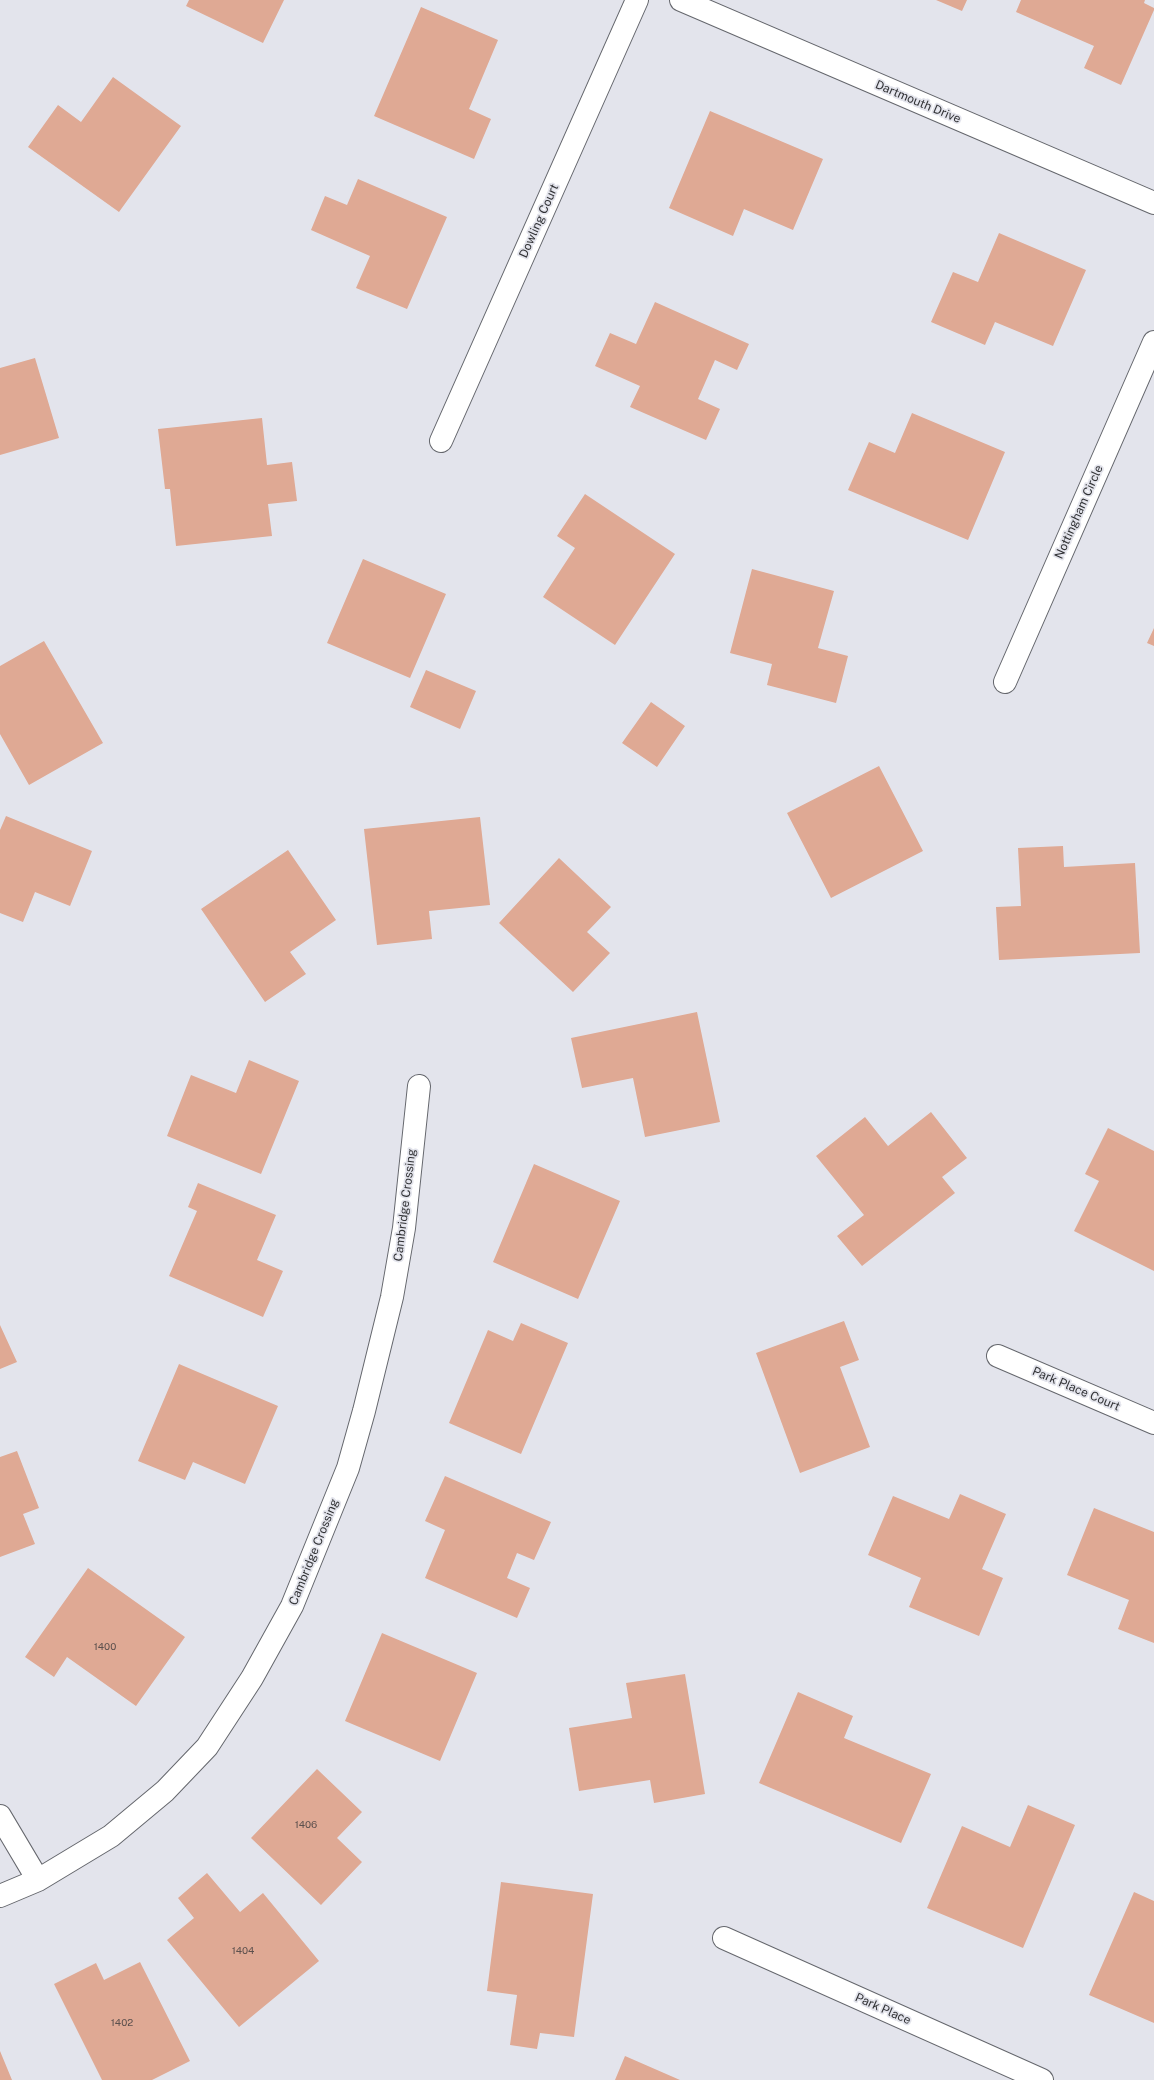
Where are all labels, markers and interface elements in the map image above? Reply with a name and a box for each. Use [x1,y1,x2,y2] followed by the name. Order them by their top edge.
[873,78,963,126] street label: Dartmouth Drive
[516,182,562,260] street label: Dowling Court
[1052,463,1106,561] street label: Nottingham Circle
[391,1148,419,1262] street label: Cambridge Crossing
[1030,1364,1122,1414] street label: Park Place Court
[286,1497,342,1607] street label: Cambridge Crossing
[94,1641,116,1653] house number: 1400
[295,1819,317,1831] house number: 1406
[232,1945,254,1957] house number: 1404
[853,1990,913,2028] street label: Park Place
[111,2017,133,2029] house number: 1402

